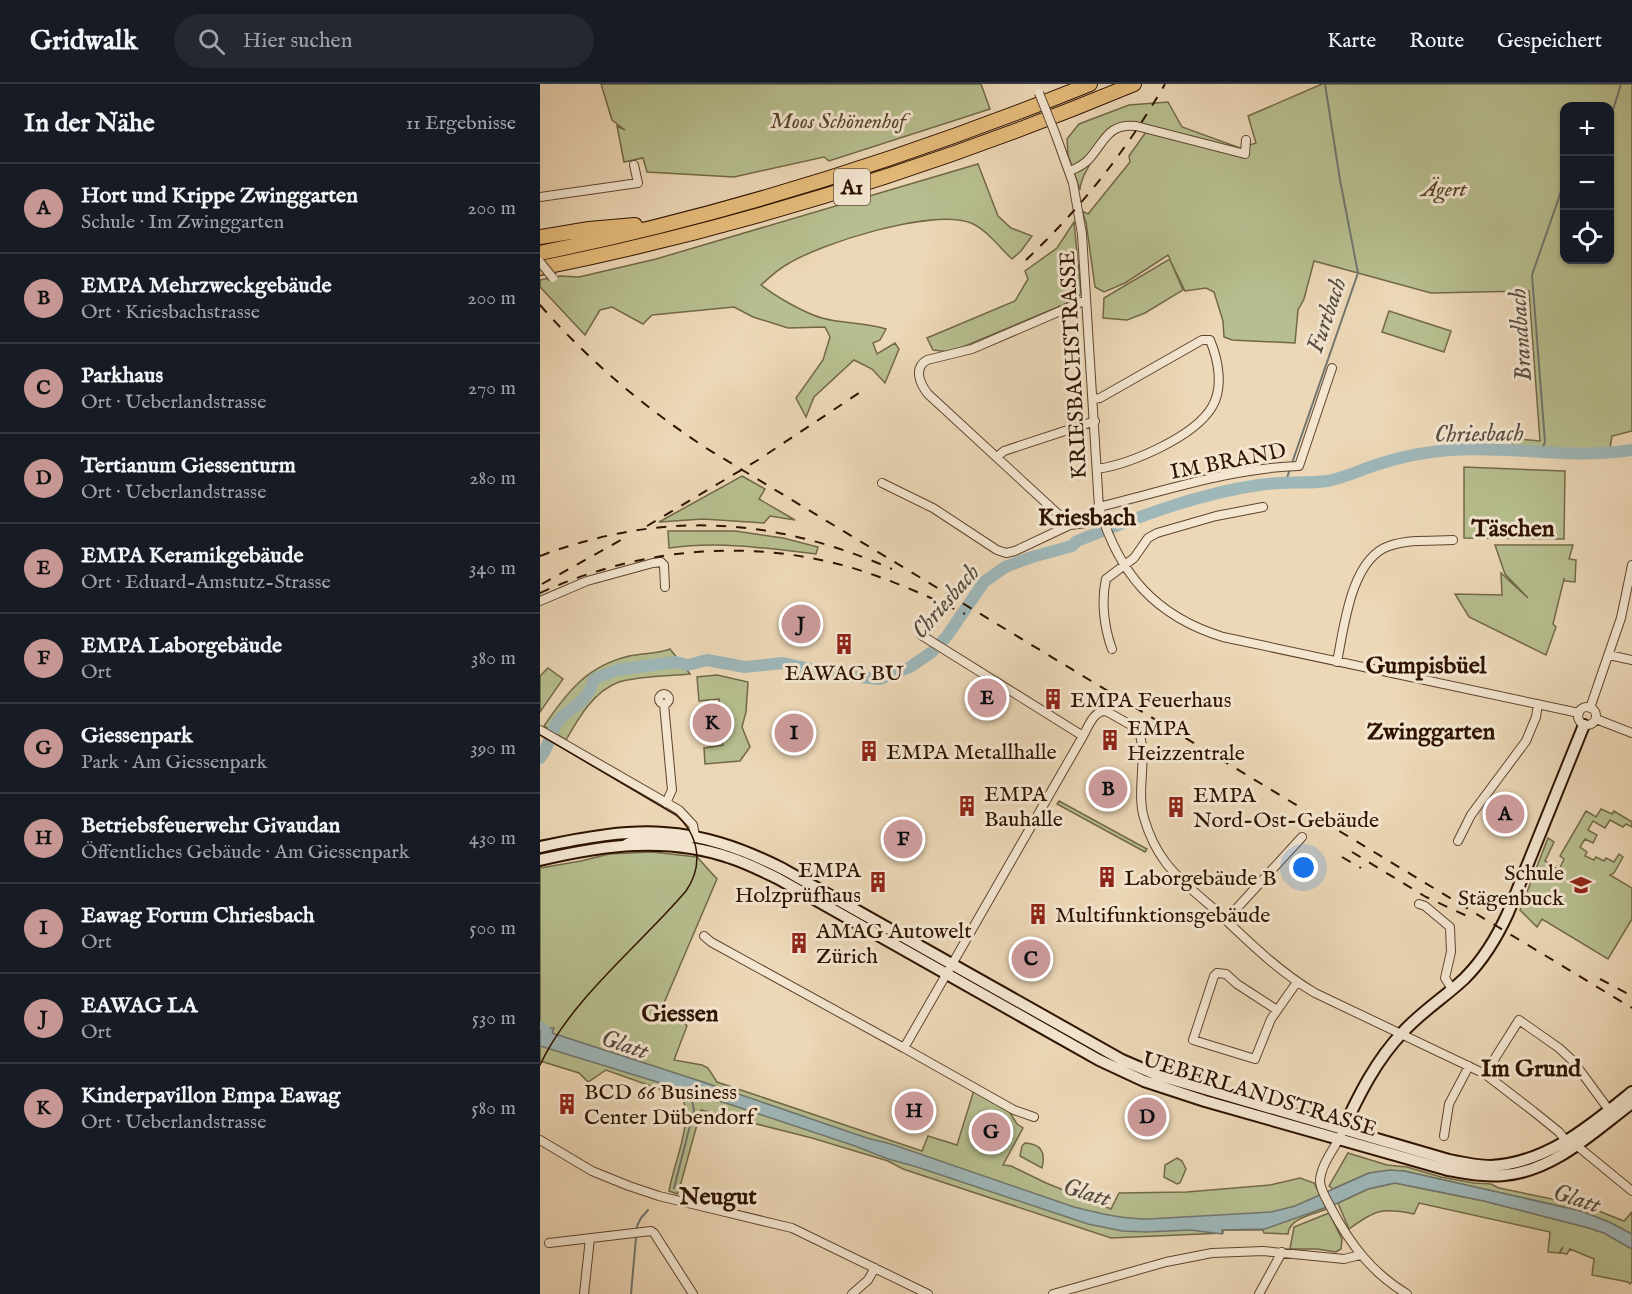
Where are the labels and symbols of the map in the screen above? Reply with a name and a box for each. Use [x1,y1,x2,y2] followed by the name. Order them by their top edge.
[770,108,911,136] park label: Moos Schönenhof
[834,169,870,205] road number: A1
[1419,176,1467,204] park label: Ägert
[1054,250,1094,480] street label: KRIESBACHSTRASSE
[1300,274,1355,357] water label: Furtbach
[1503,287,1540,383] water label: Brandbach
[1434,418,1524,451] water label: Chriesbach
[1168,437,1289,487] street label: IM BRAND
[1038,503,1136,534] district label: Kriesbach
[1471,514,1555,545] district label: Täschen
[905,558,987,646] water label: Chriesbach
[782,602,820,646] pin: J
[832,632,856,656] building icon: EAWAG BU
[1366,651,1487,682] district label: Gumpisbüel
[785,660,904,688] place label: EAWAG BU
[968,676,1006,720] pin: E
[1041,687,1065,711] building icon: EMPA Feuerhaus
[1070,687,1232,715] place label: EMPA Feuerhaus
[692,700,732,746] pin: K
[774,710,814,756] pin: I
[1127,715,1245,768] place label: EMPA Heizzentrale
[1367,717,1496,748] district label: Zwinggarten
[1098,728,1122,752] building icon: EMPA Heizzentrale
[857,739,881,763] building icon: EMPA Metallhalle
[886,739,1057,767] place label: EMPA Metallhalle
[1088,766,1128,812] pin: B
[984,781,1063,834] place label: EMPA Bauhalle
[1193,782,1379,835] place label: EMPA Nord-Ost-Gebäude
[1486,792,1524,836] pin: A
[955,794,979,818] building icon: EMPA Bauhalle
[1164,795,1188,819] building icon: EMPA Nord-Ost-Gebäude
[884,816,922,861] pin: F
[1289,853,1318,882] your location
[735,857,862,910] place label: EMPA Holzprüfhaus
[1458,860,1564,913] place label: Schule Stägenbuck
[1095,865,1119,889] building icon: Laborgebäude B
[1124,865,1277,893] place label: Laborgebäude B
[866,870,890,894] building icon: EMPA Holzprüfhaus
[1569,873,1593,897] school or university icon: Schule Stägenbuck
[1026,902,1050,926] building icon: Multifunktionsgebäude
[1055,902,1270,930] place label: Multifunktionsgebäude
[815,918,972,971] place label: AMAG Autowelt Zürich
[787,931,811,955] building icon: AMAG Autowelt Zürich
[1012,936,1050,982] pin: C
[641,999,719,1030] district label: Giessen
[597,1023,653,1068] water label: Glatt
[1139,1045,1381,1141] street label: UEBERLANDSTRASSE
[1481,1054,1582,1085] district label: Im Grund
[584,1079,758,1132] place label: BCD 66 Business Center Dübendorf
[894,1088,934,1134] pin: H
[555,1092,579,1116] building icon: BCD 66 Business Center Dübendorf
[1128,1094,1166,1140] pin: D
[972,1110,1010,1154] pin: G
[1059,1172,1115,1215] water label: Glatt
[1549,1178,1605,1222] water label: Glatt
[678,1182,757,1213] district label: Neugut

